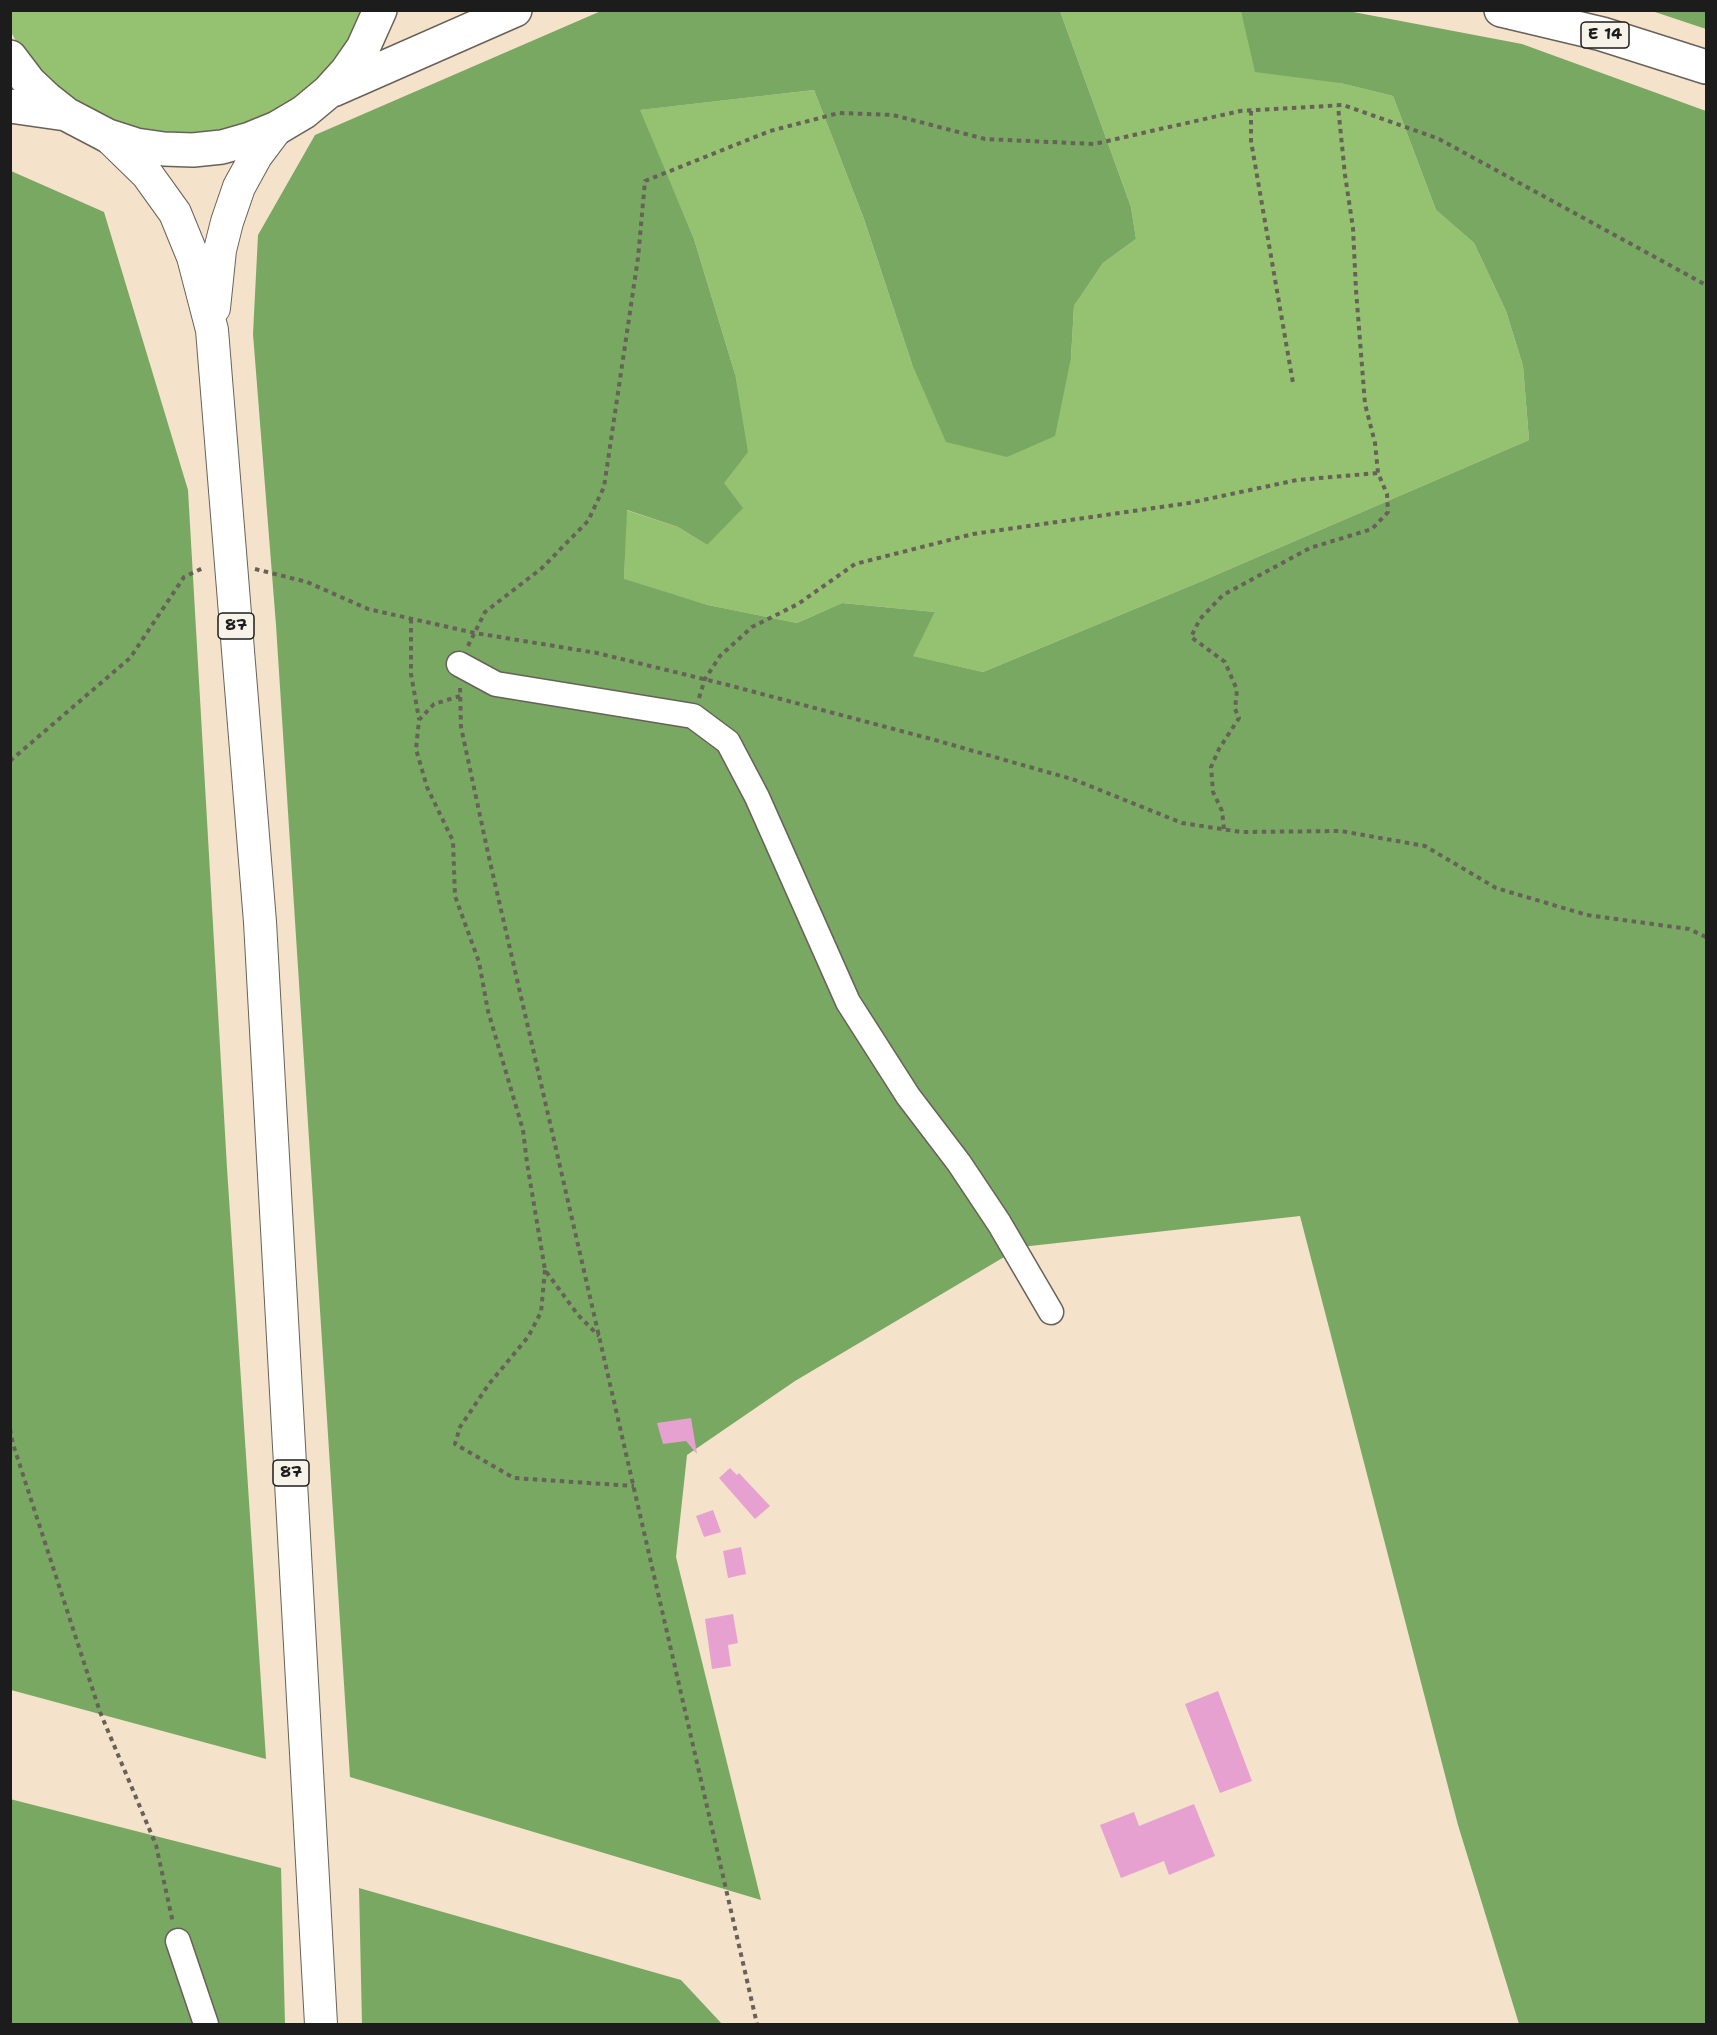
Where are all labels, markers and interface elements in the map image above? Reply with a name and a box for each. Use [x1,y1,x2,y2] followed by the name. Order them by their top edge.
[1581,22,1629,48] road number: E 14
[218,613,254,639] road number: 87
[273,1460,309,1486] road number: 87

